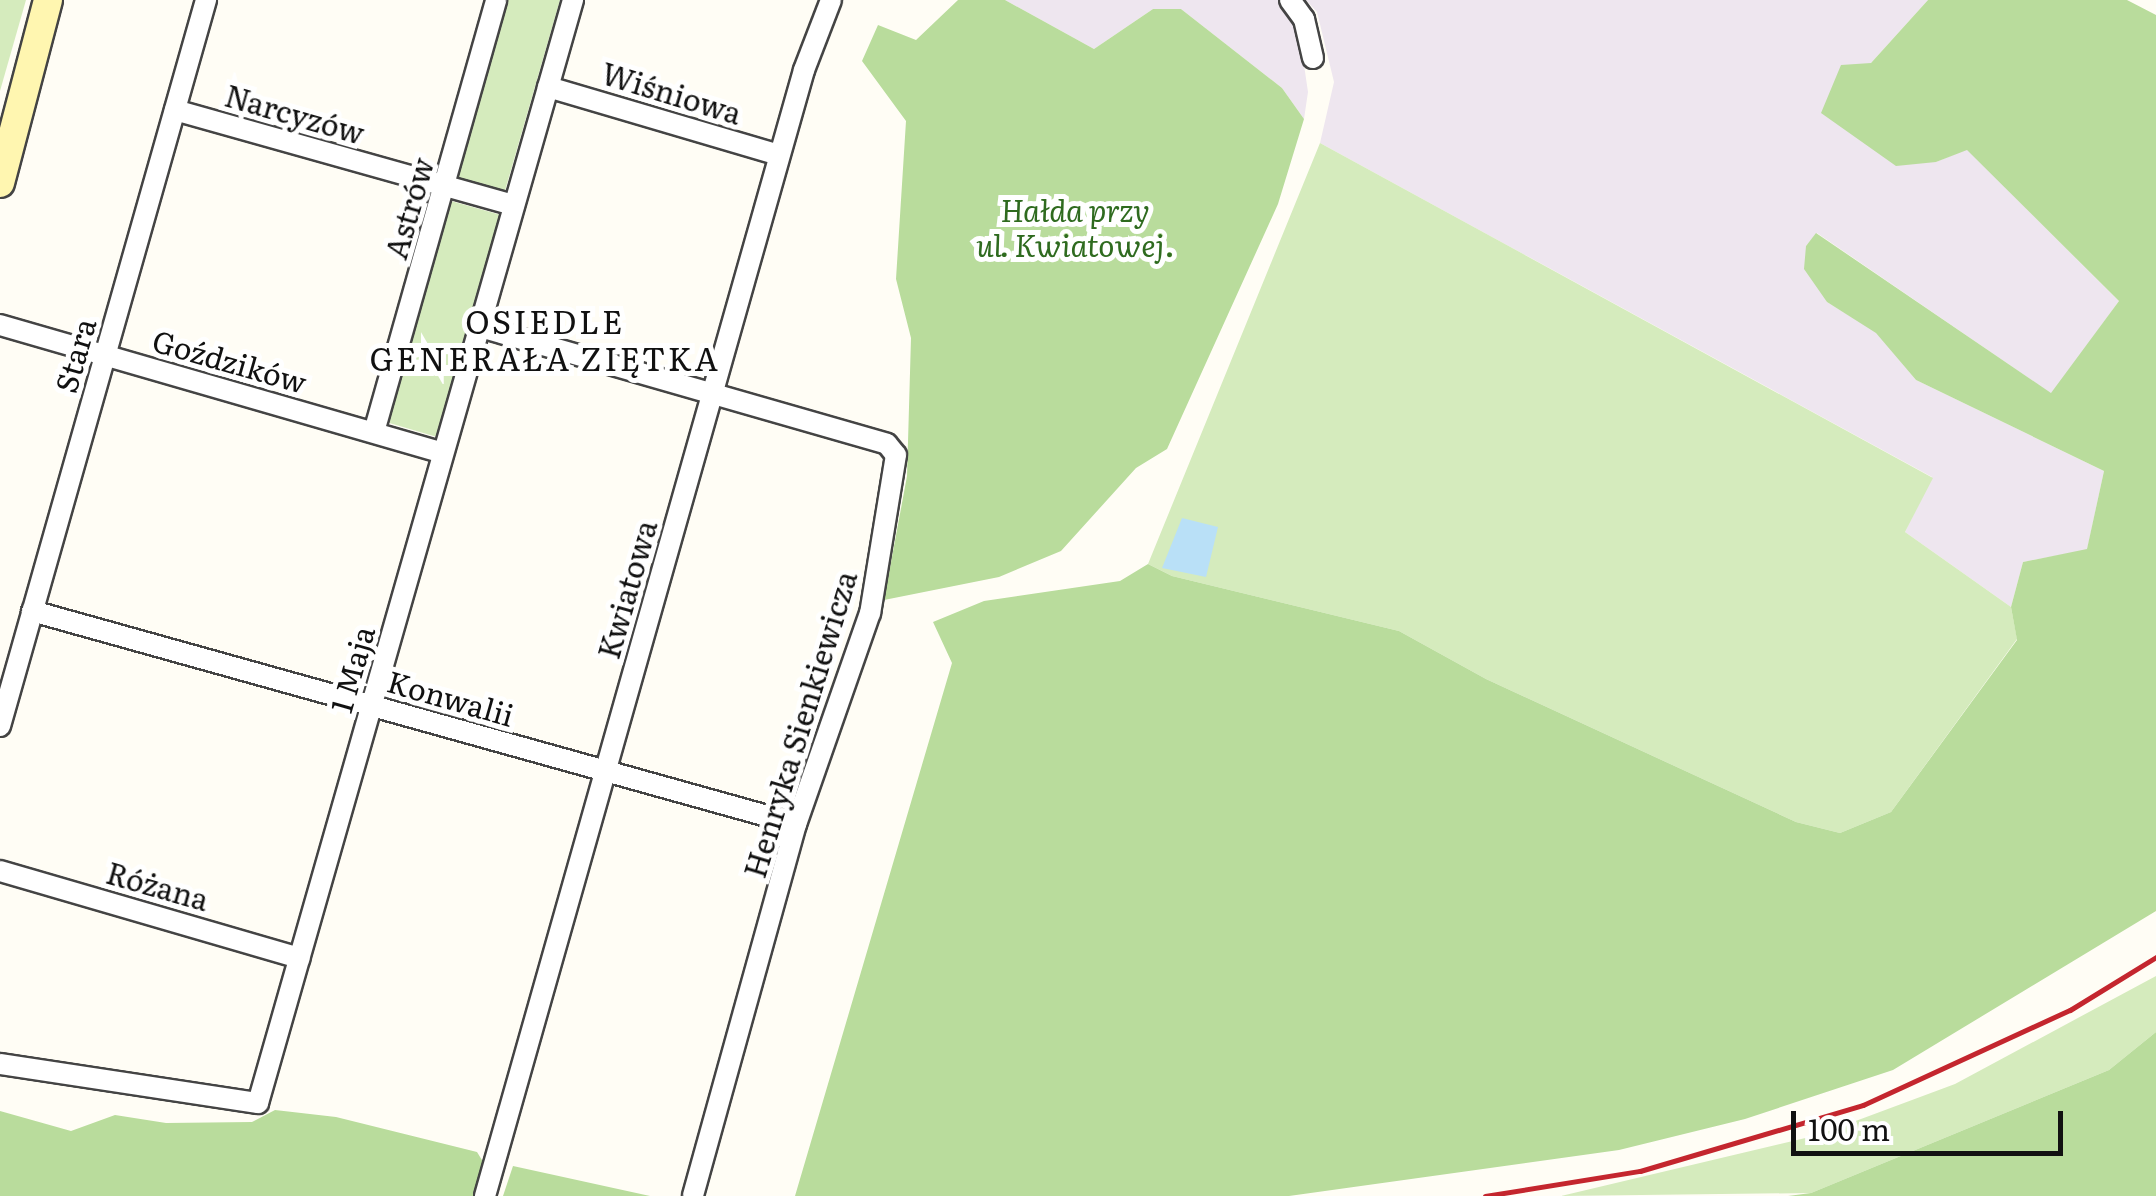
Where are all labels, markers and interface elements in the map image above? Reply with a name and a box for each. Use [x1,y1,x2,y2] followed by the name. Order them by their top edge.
[598,54,746,130] street label: Wiśniowa
[221,76,369,150] street label: Narcyzów
[376,153,440,263] street label: Astrów
[976,191,1174,262] park label: Hałda przy ul. Kwiatowej.
[370,302,720,377] district label: OSIEDLE GENERAŁA ZIĘTKA
[46,314,102,396] street label: Stara
[149,321,311,399] street label: Goździków
[589,516,663,662] street label: Kwiatowa
[735,566,863,882] street label: Henryka Sienkiewicza
[322,622,380,716] street label: 1 Maja
[384,662,518,732] street label: Konwalii
[103,853,213,917] street label: Różana
[1796,1091,2068,1153] scale bar
[1808,1106,1890,1150] text: 100 m

